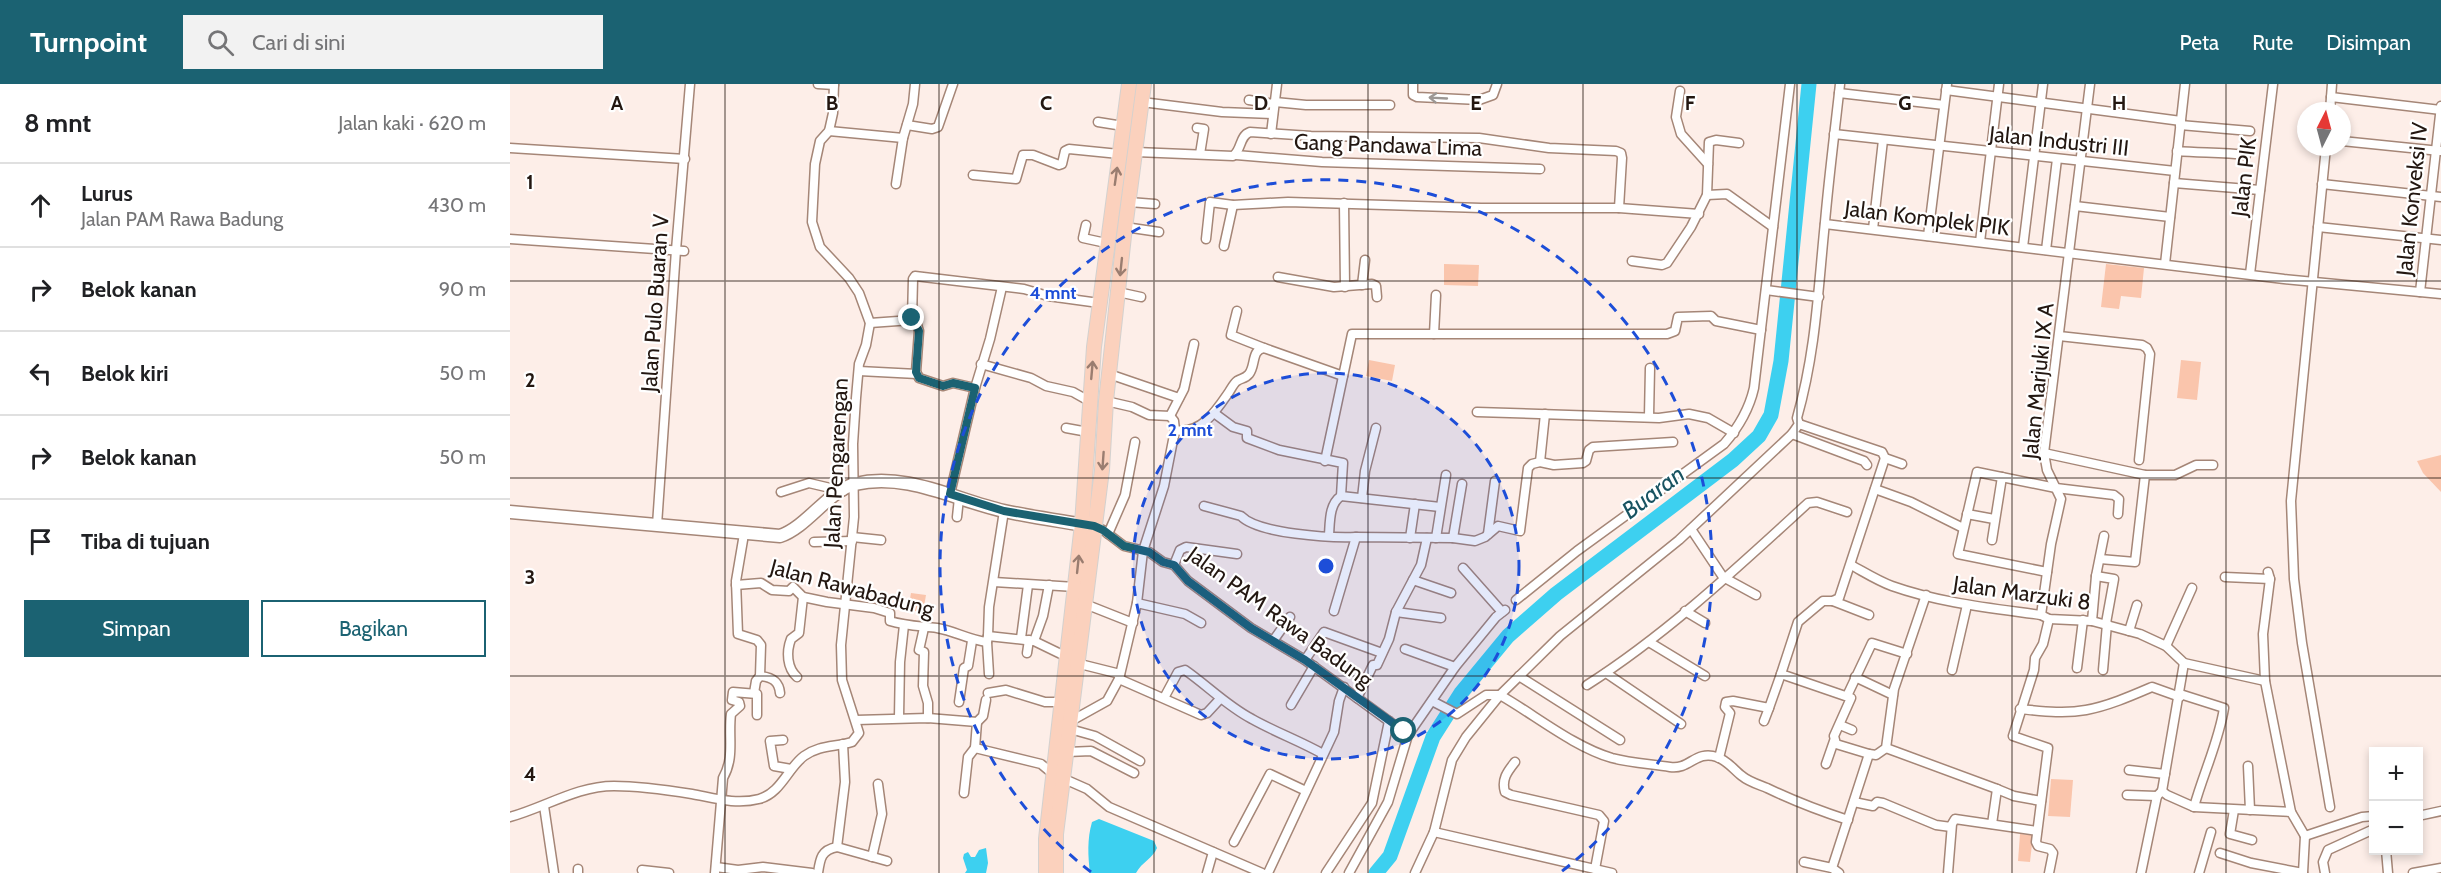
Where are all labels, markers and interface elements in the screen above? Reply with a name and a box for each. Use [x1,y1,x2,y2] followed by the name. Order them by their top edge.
[183,15,603,69] search box
[30,25,147,59] text: Turnpoint
[204,26,237,59] icon: search
[252,29,345,56] text: Cari di sini
[2180,30,2219,55] text: Peta
[2252,30,2293,55] text: Rute
[2326,30,2411,55] text: Disimpan
[611,91,624,115] text: A
[826,91,838,115] text: B
[1040,91,1052,115] text: C
[1254,91,1268,115] text: D
[1470,91,1482,115] text: E
[1685,91,1696,115] text: F
[1898,91,1912,115] text: G
[2112,91,2126,115] text: H
[1429,92,1449,103] one-way arrow
[2297,102,2351,156] north arrow
[24,107,91,139] text: 8 mnt
[338,111,486,135] text: Jalan kaki · 620 m
[1987,120,2130,162] street label: Jalan Industri III
[2390,120,2434,278] street label: Jalan Konveksi IV
[1294,128,1483,162] street label: Gang Pandawa Lima
[2226,135,2262,219] street label: Jalan PIK
[1110,167,1121,187] one-way arrow
[526,170,534,194] text: 1
[81,180,133,207] text: Lurus
[24,189,57,222] icon: ahead
[428,193,486,217] text: 430 m
[1842,194,2012,242] street label: Jalan Komplek PIK
[81,207,283,231] text: Jalan PAM Rawa Badung
[635,213,675,394] street label: Jalan Pulo Buaran V
[1115,257,1126,276] one-way arrow
[24,273,57,306] icon: right
[81,276,197,303] text: Belok kanan
[439,277,486,301] text: 90 m
[1030,282,1076,304] text: 4 mnt
[2016,301,2060,461] street label: Jalan Marjuki IX A
[898,304,924,330] route end
[24,357,57,390] icon: left
[81,360,168,387] text: Belok kiri
[1087,360,1098,380] one-way arrow
[439,361,486,385] text: 50 m
[525,368,535,392] text: 2
[818,377,854,550] street label: Jalan Pengarengan
[1167,419,1213,441] text: 2 mnt
[24,441,57,474] icon: right
[81,444,197,471] text: Belok kanan
[439,445,486,469] text: 50 m
[1097,451,1108,470] one-way arrow
[1616,459,1690,525] water label: Buaran
[24,525,57,558] icon: arrive
[81,528,210,555] text: Tiba di tujuan
[1181,540,1379,694] street label: Jalan PAM Rawa Badung
[766,553,938,623] street label: Jalan Rawabadung
[1073,555,1084,575] one-way arrow
[1316,556,1336,576] centre of rings
[525,565,535,589] text: 3
[1950,570,2093,616] street label: Jalan Marzuki 8
[24,600,249,657] button: Simpan
[261,600,486,657] button: Bagikan
[1390,717,1416,743] route start
[2369,747,2423,855] map controls
[2369,747,2423,801] button: +
[524,762,536,786] text: 4
[2369,801,2423,855] button: −

